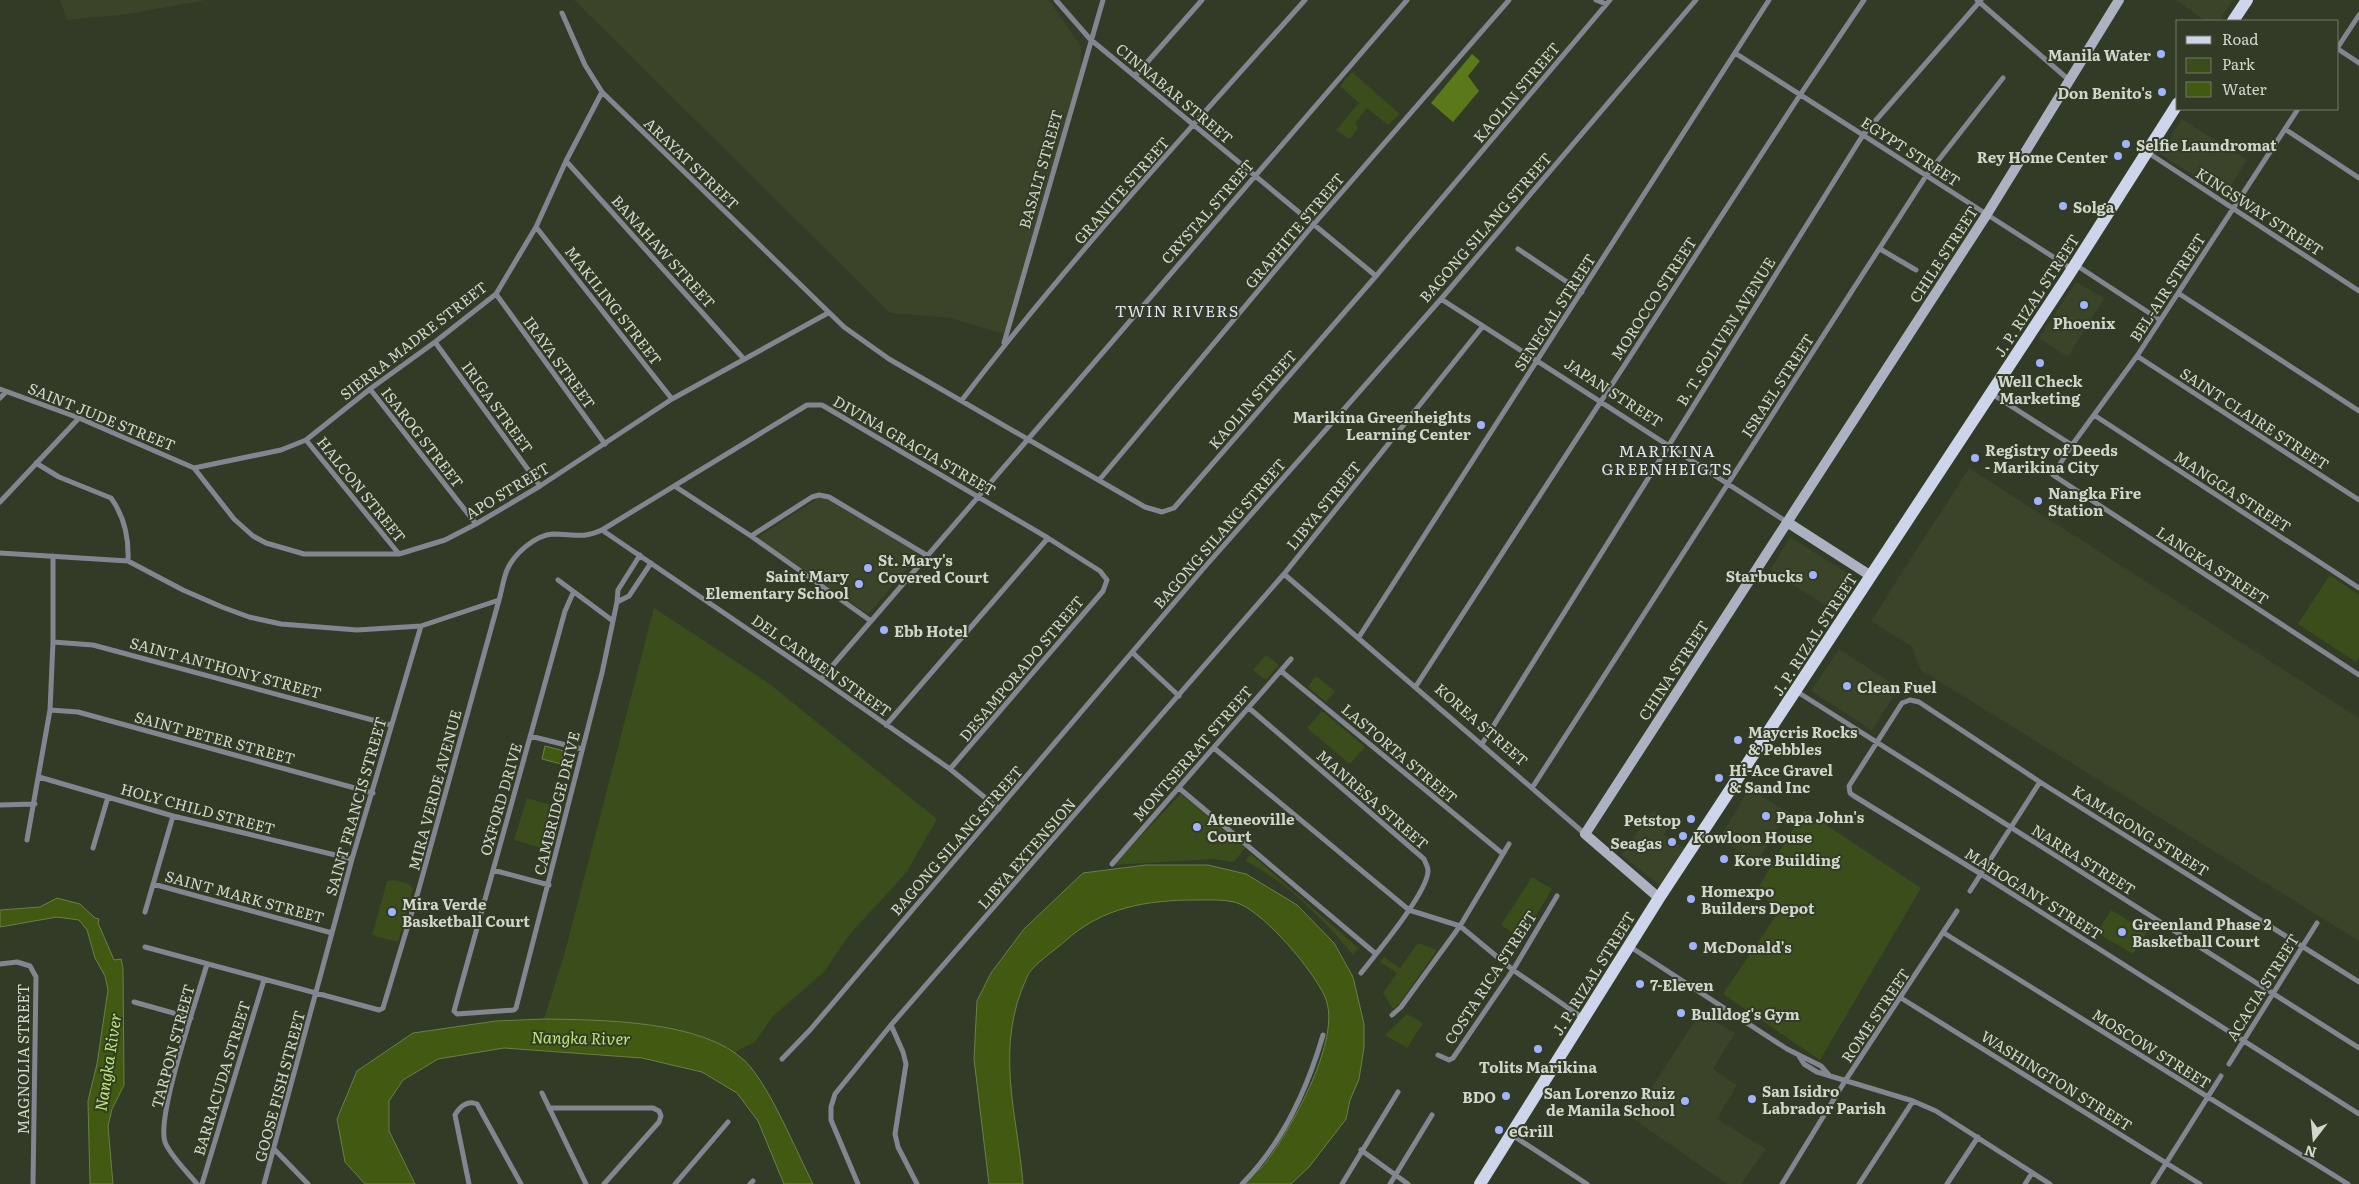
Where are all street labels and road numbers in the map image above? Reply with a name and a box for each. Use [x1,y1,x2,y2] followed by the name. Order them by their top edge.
[1111,37,1239,149] street label: CINNABAR STREET
[1467,37,1565,147] street label: KAOLIN STREET
[1012,107,1068,231] street label: BASALT STREET
[1857,110,1965,192] street label: EGYPT STREET
[639,112,745,214] street label: ARAYAT STREET
[1068,131,1174,249] street label: GRANITE STREET
[1413,147,1557,307] street label: BAGONG SILANG STREET
[1155,154,1259,268] street label: CRYSTAL STREET
[2192,161,2328,261] street label: KINGSWAY STREET
[1239,167,1349,293] street label: GRAPHITE STREET
[607,189,721,313] street label: BANAHAW STREET
[1903,201,1983,307] street label: CHILE STREET
[2123,228,2211,346] street label: BEL-AIR STREET
[1988,229,2084,361] street label: J. P. RIZAL STREET
[1604,232,1702,364] street label: MOROCCO STREET
[560,240,668,370] street label: MAKILING STREET
[1507,249,1601,375] street label: SENEGAL STREET
[1670,252,1780,410] street label: B. T. SOLIVEN AVENUE
[334,275,492,405] street label: SIERRA MADRE STREET
[518,311,602,413] street label: IRAYA STREET
[1735,329,1819,441] street label: ISRAEL STREET
[1202,344,1302,454] street label: KAOLIN STREET
[1560,351,1668,433] street label: JAPAN STREET
[457,356,539,458] street label: IRIGA STREET
[2176,361,2334,475] street label: SAINT CLAIRE STREET
[25,376,179,456] street label: SAINT JUDE STREET
[376,382,470,492] street label: ISAROG STREET
[829,389,1001,501] street label: DIVINA GRACIA STREET
[312,431,412,547] street label: HALCON STREET
[2170,444,2296,538] street label: MANGGA STREET
[1147,453,1291,613] street label: BAGONG SILANG STREET
[460,456,554,524] street label: APO STREET
[1280,456,1366,554] street label: LIBYA STREET
[2152,520,2274,610] street label: LANGKA STREET
[1766,568,1862,700] street label: J. P. RIZAL STREET
[953,590,1089,746] street label: DESAMPORADO STREET
[747,608,897,722] street label: DEL CARMEN STREET
[1632,615,1714,725] street label: CHINA STREET
[128,630,324,704] street label: SAINT ANTHONY STREET
[1430,677,1534,771] street label: KOREA STREET
[1126,680,1258,826] street label: MONTSERRAT STREET
[1337,698,1463,808] street label: LASTORTA STREET
[132,704,298,770] street label: SAINT PETER STREET
[401,707,467,873] street label: MIRA VERDE AVENUE
[318,714,392,898] street label: SAINT FRANCIS STREET
[527,729,585,877] street label: CAMBRIDGE DRIVE
[473,740,527,858] street label: OXFORD DRIVE
[1312,744,1434,854] street label: MANRESA STREET
[884,760,1028,920] street label: BAGONG SILANG STREET
[118,776,278,840] street label: HOLY CHILD STREET
[2068,778,2214,882] street label: KAMAGONG STREET
[971,793,1081,913] street label: LIBYA EXTENSION
[2027,818,2141,900] street label: NARRA STREET
[1960,841,2108,945] street label: MAHOGANY STREET
[163,864,327,928] street label: SAINT MARK STREET
[1438,905,1542,1049] street label: COSTA RICA STREET
[1546,907,1640,1039] street label: J. P. RIZAL STREET
[2220,929,2304,1045] street label: ACACIA STREET
[1835,963,1915,1067] street label: ROME STREET
[144,981,200,1111] street label: TARPON STREET
[11,984,34,1134] street label: MAGNOLIA STREET
[186,998,256,1158] street label: BARRACUDA STREET
[2088,1002,2216,1094] street label: MOSCOW STREET
[248,1008,310,1164] street label: GOOSE FISH STREET
[1977,1024,2137,1136] street label: WASHINGTON STREET

